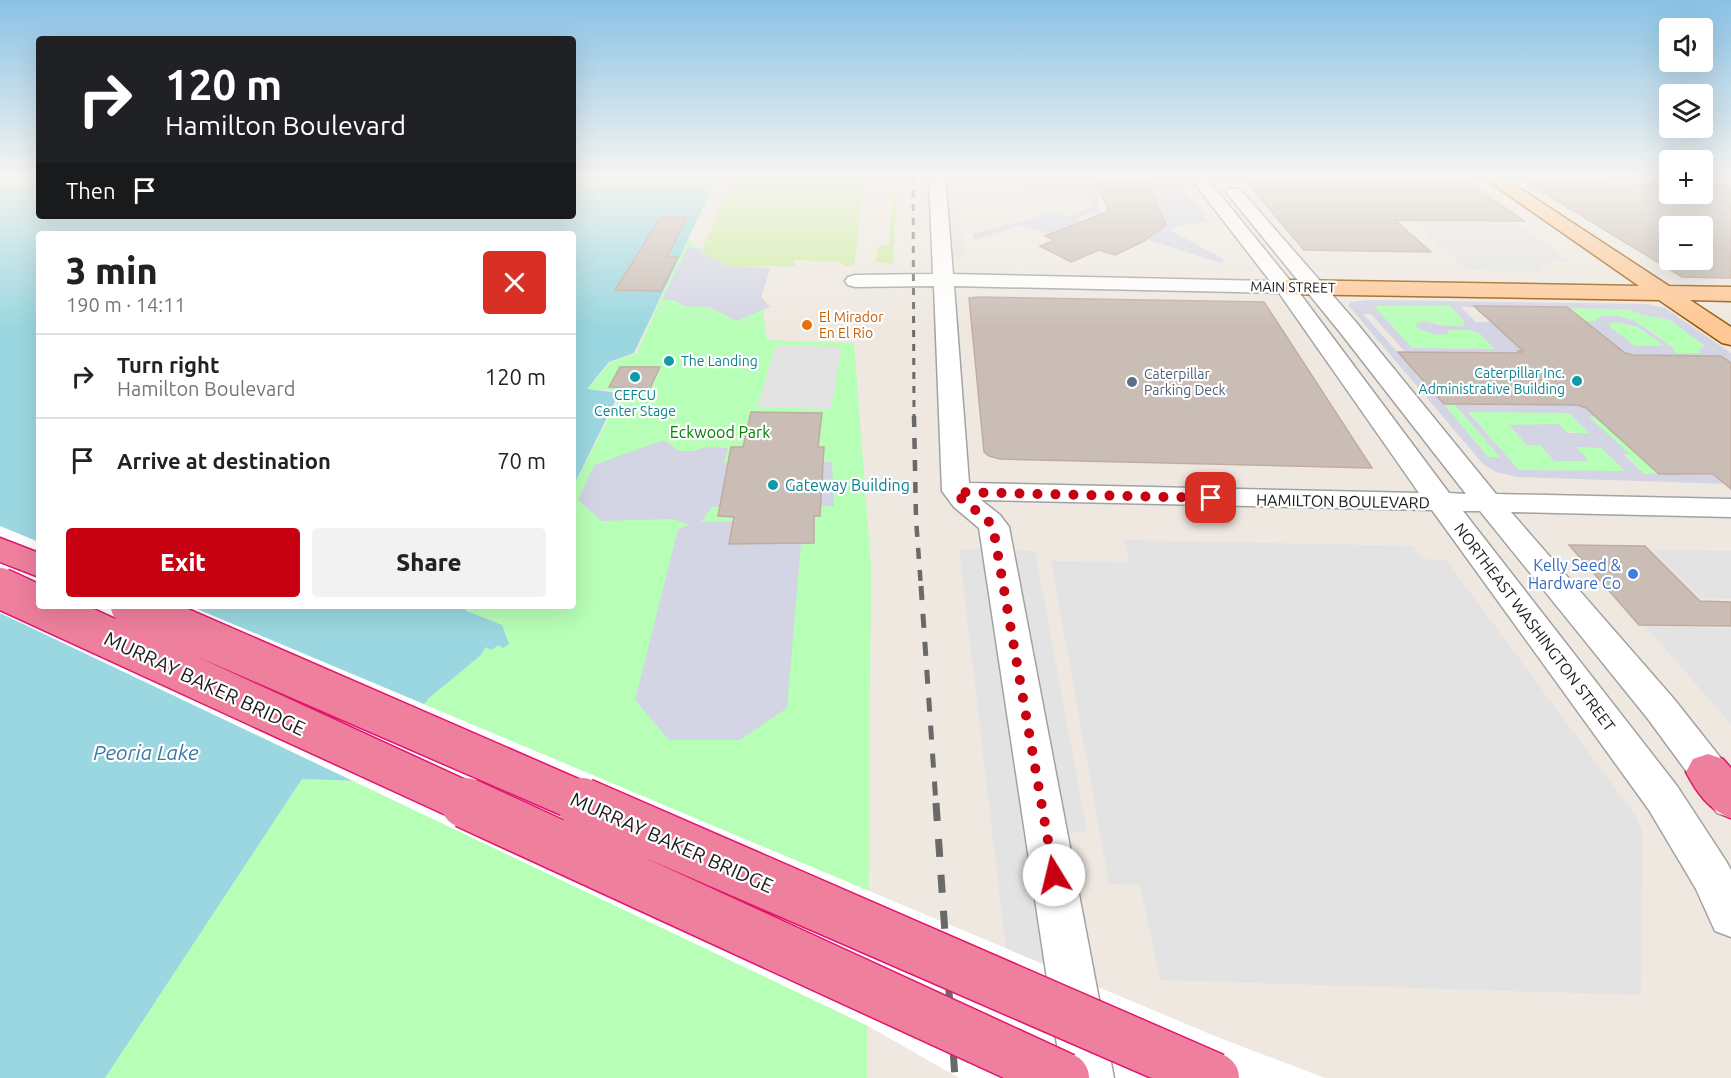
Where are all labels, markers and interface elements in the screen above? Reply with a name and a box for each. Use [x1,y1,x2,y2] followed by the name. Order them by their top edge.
[1659,18,1713,270] map controls
[1659,18,1713,72] button: sound
[66,60,144,138] icon: right
[165,61,282,108] text: 120 m
[1659,84,1713,138] button: layers
[165,110,406,140] text: Hamilton Boulevard
[1659,150,1713,204] button: +
[128,174,161,207] icon: arrive
[66,178,116,203] text: Then
[1659,216,1713,270] button: −
[66,250,158,291] text: 3 min
[483,251,546,314] button: close
[1250,278,1336,296] street label: MAIN STREET
[66,293,186,316] text: 190 m · 14:11
[819,309,884,341] place label: El Mirador En El Rio
[800,318,814,332] marker: El Mirador En El Rio
[117,352,219,377] text: Turn right
[681,353,758,369] place label: The Landing
[662,354,676,368] marker: The Landing
[66,360,99,393] icon: right
[485,364,546,389] text: 120 m
[1419,365,1565,397] place label: Caterpillar Inc. Administrative Building
[1144,366,1226,398] place label: Caterpillar Parking Deck
[628,370,642,384] marker: CEFCU Center Stage
[1570,374,1584,388] marker: Caterpillar Inc. Administrative Building
[1125,375,1139,389] marker: Caterpillar Parking Deck
[117,377,295,400] text: Hamilton Boulevard
[594,387,676,419] place label: CEFCU Center Stage
[670,423,770,441] park label: Eckwood Park
[66,444,99,477] icon: arrive
[117,448,331,473] text: Arrive at destination
[497,448,546,473] text: 70 m
[1185,472,1236,523] pin
[785,476,910,494] place label: Gateway Building
[766,478,780,492] marker: Gateway Building
[1194,481,1227,514] icon: arrive
[1256,490,1430,512] street label: HAMILTON BOULEVARD
[1451,519,1619,735] street label: NORTHEAST WASHINGTON STREET
[66,528,300,597] button: Exit
[312,528,546,597] button: Share
[1528,556,1622,592] place label: Kelly Seed & Hardware Co
[1626,567,1640,581] marker: Kelly Seed & Hardware Co
[101,626,309,740] street label: MURRAY BAKER BRIDGE
[93,740,199,764] water label: Peoria Lake
[567,787,777,897] street label: MURRAY BAKER BRIDGE
[1022,843,1086,907] position arrow

